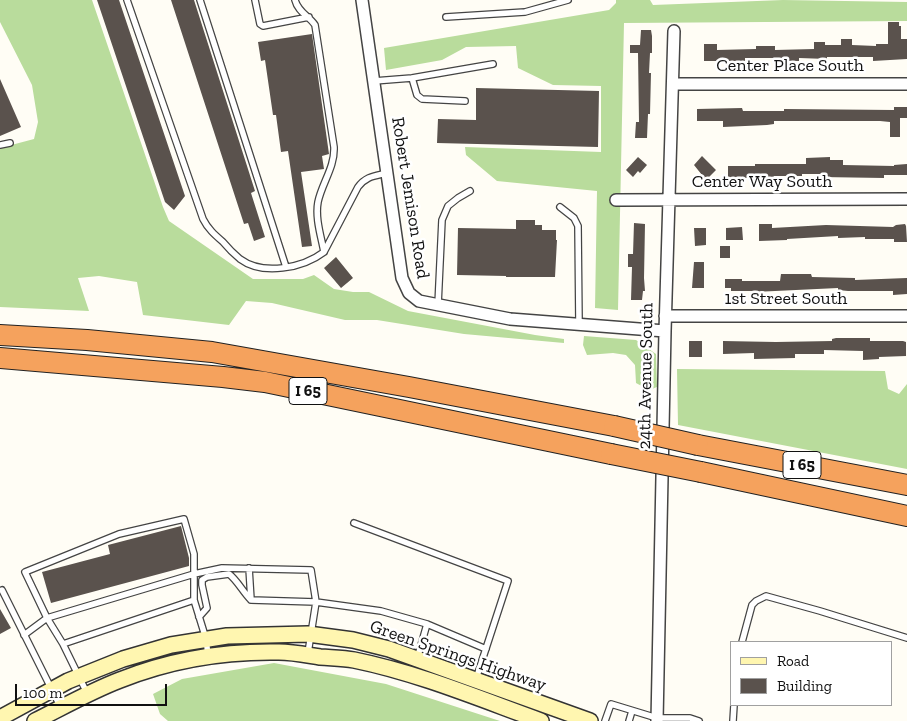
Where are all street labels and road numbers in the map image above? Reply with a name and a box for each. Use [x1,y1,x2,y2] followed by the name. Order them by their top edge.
[716,55,864,77] street label: Center Place South
[387,116,433,280] street label: Robert Jemison Road
[692,171,832,193] street label: Center Way South
[725,288,847,310] street label: 1st Street South
[634,303,658,449] street label: 24th Avenue South
[289,378,327,404] road number: I 65
[783,452,821,478] road number: I 65
[367,616,549,696] street label: Green Springs Highway

